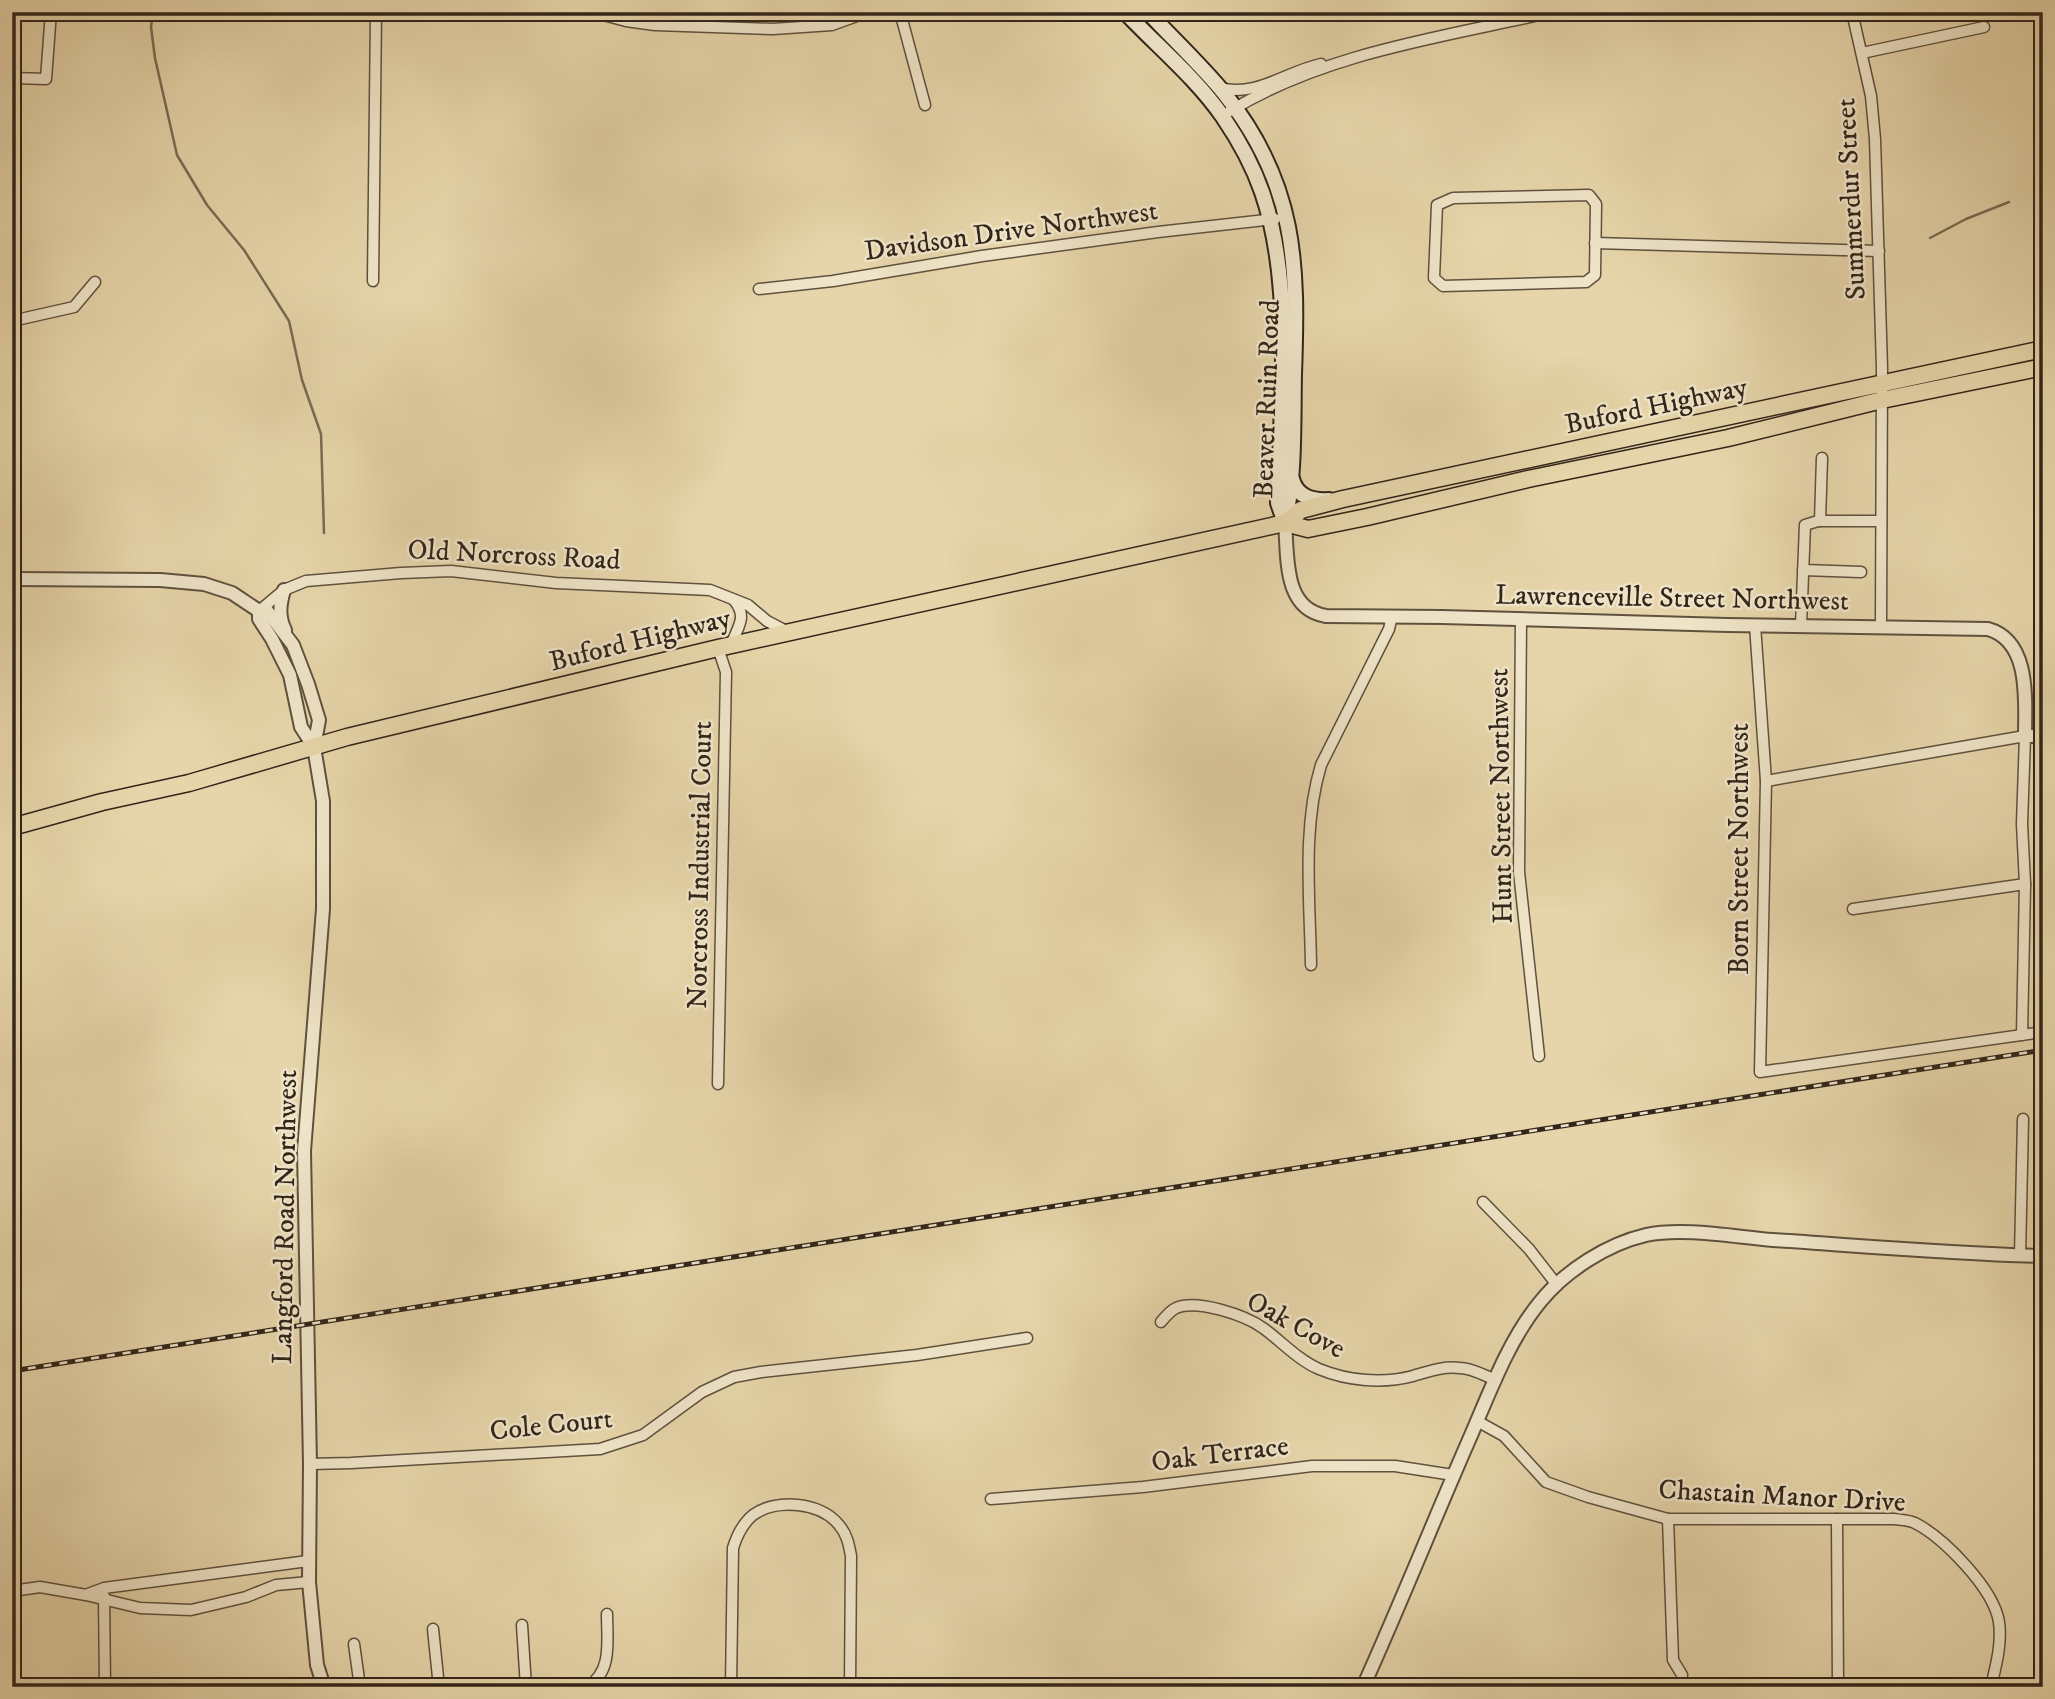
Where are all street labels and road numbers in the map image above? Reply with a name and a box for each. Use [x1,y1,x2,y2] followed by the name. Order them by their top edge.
[1828,97,1874,301] street label: Summerdur Street
[862,193,1160,269] street label: Davidson Drive Northwest
[1246,299,1288,499] street label: Beaver Ruin Road
[1562,369,1751,442] street label: Buford Highway
[407,532,621,578] street label: Old Norcross Road
[1495,577,1849,619] street label: Lawrenceville Street Northwest
[546,600,735,679] street label: Buford Highway
[1481,668,1521,924] street label: Hunt Street Northwest
[680,721,720,1009] street label: Norcross Industrial Court
[1722,723,1757,975] street label: Born Street Northwest
[265,1069,305,1365] street label: Langford Road Northwest
[1240,1284,1352,1366] street label: Oak Cove
[488,1401,614,1449] street label: Cole Court
[1149,1428,1291,1480] street label: Oak Terrace
[1657,1472,1907,1520] street label: Chastain Manor Drive

